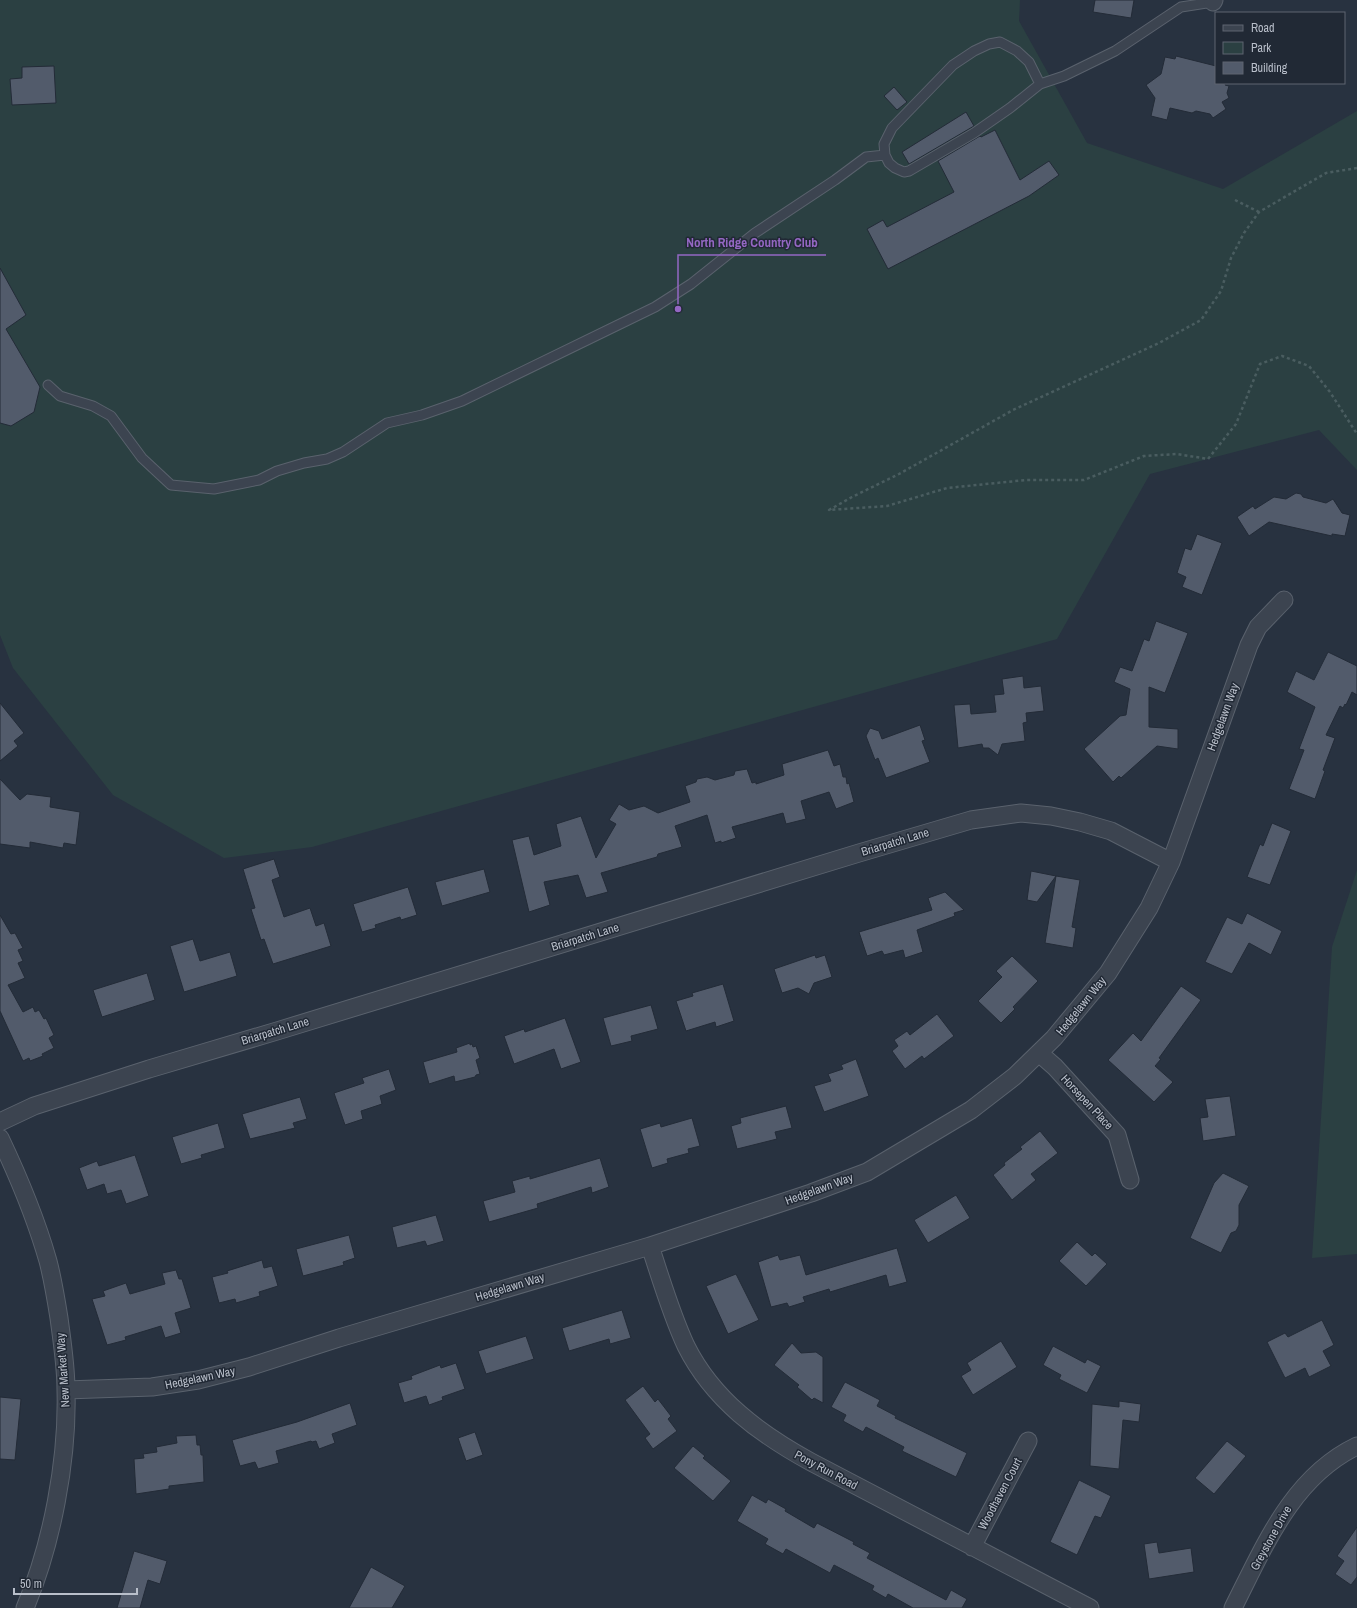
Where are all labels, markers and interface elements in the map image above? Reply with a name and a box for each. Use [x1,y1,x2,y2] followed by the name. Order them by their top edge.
[1215,12,1345,84] legend
[1251,20,1275,36] text: Road
[1251,40,1271,56] text: Park
[1251,60,1288,76] text: Building
[678,230,826,255] callout: North Ridge Country Club
[686,234,818,251] text: North Ridge Country Club
[1203,681,1243,753] street label: Hedgelawn Way
[859,824,931,860] street label: Briarpatch Lane
[549,919,621,955] street label: Briarpatch Lane
[1052,973,1110,1039] street label: Hedgelawn Way
[239,1013,311,1049] street label: Briarpatch Lane
[1057,1071,1117,1133] street label: Horsepen Place
[783,1169,855,1209] street label: Hedgelawn Way
[474,1269,546,1305] street label: Hedgelawn Way
[52,1332,74,1408] street label: New Market Way
[163,1363,237,1393] street label: Hedgelawn Way
[792,1447,860,1493] street label: Pony Run Road
[974,1455,1026,1533] street label: Woodhaven Court
[1247,1503,1295,1573] street label: Greystone Drive
[14,1570,137,1596] scale bar
[20,1576,42,1592] text: 50 m

